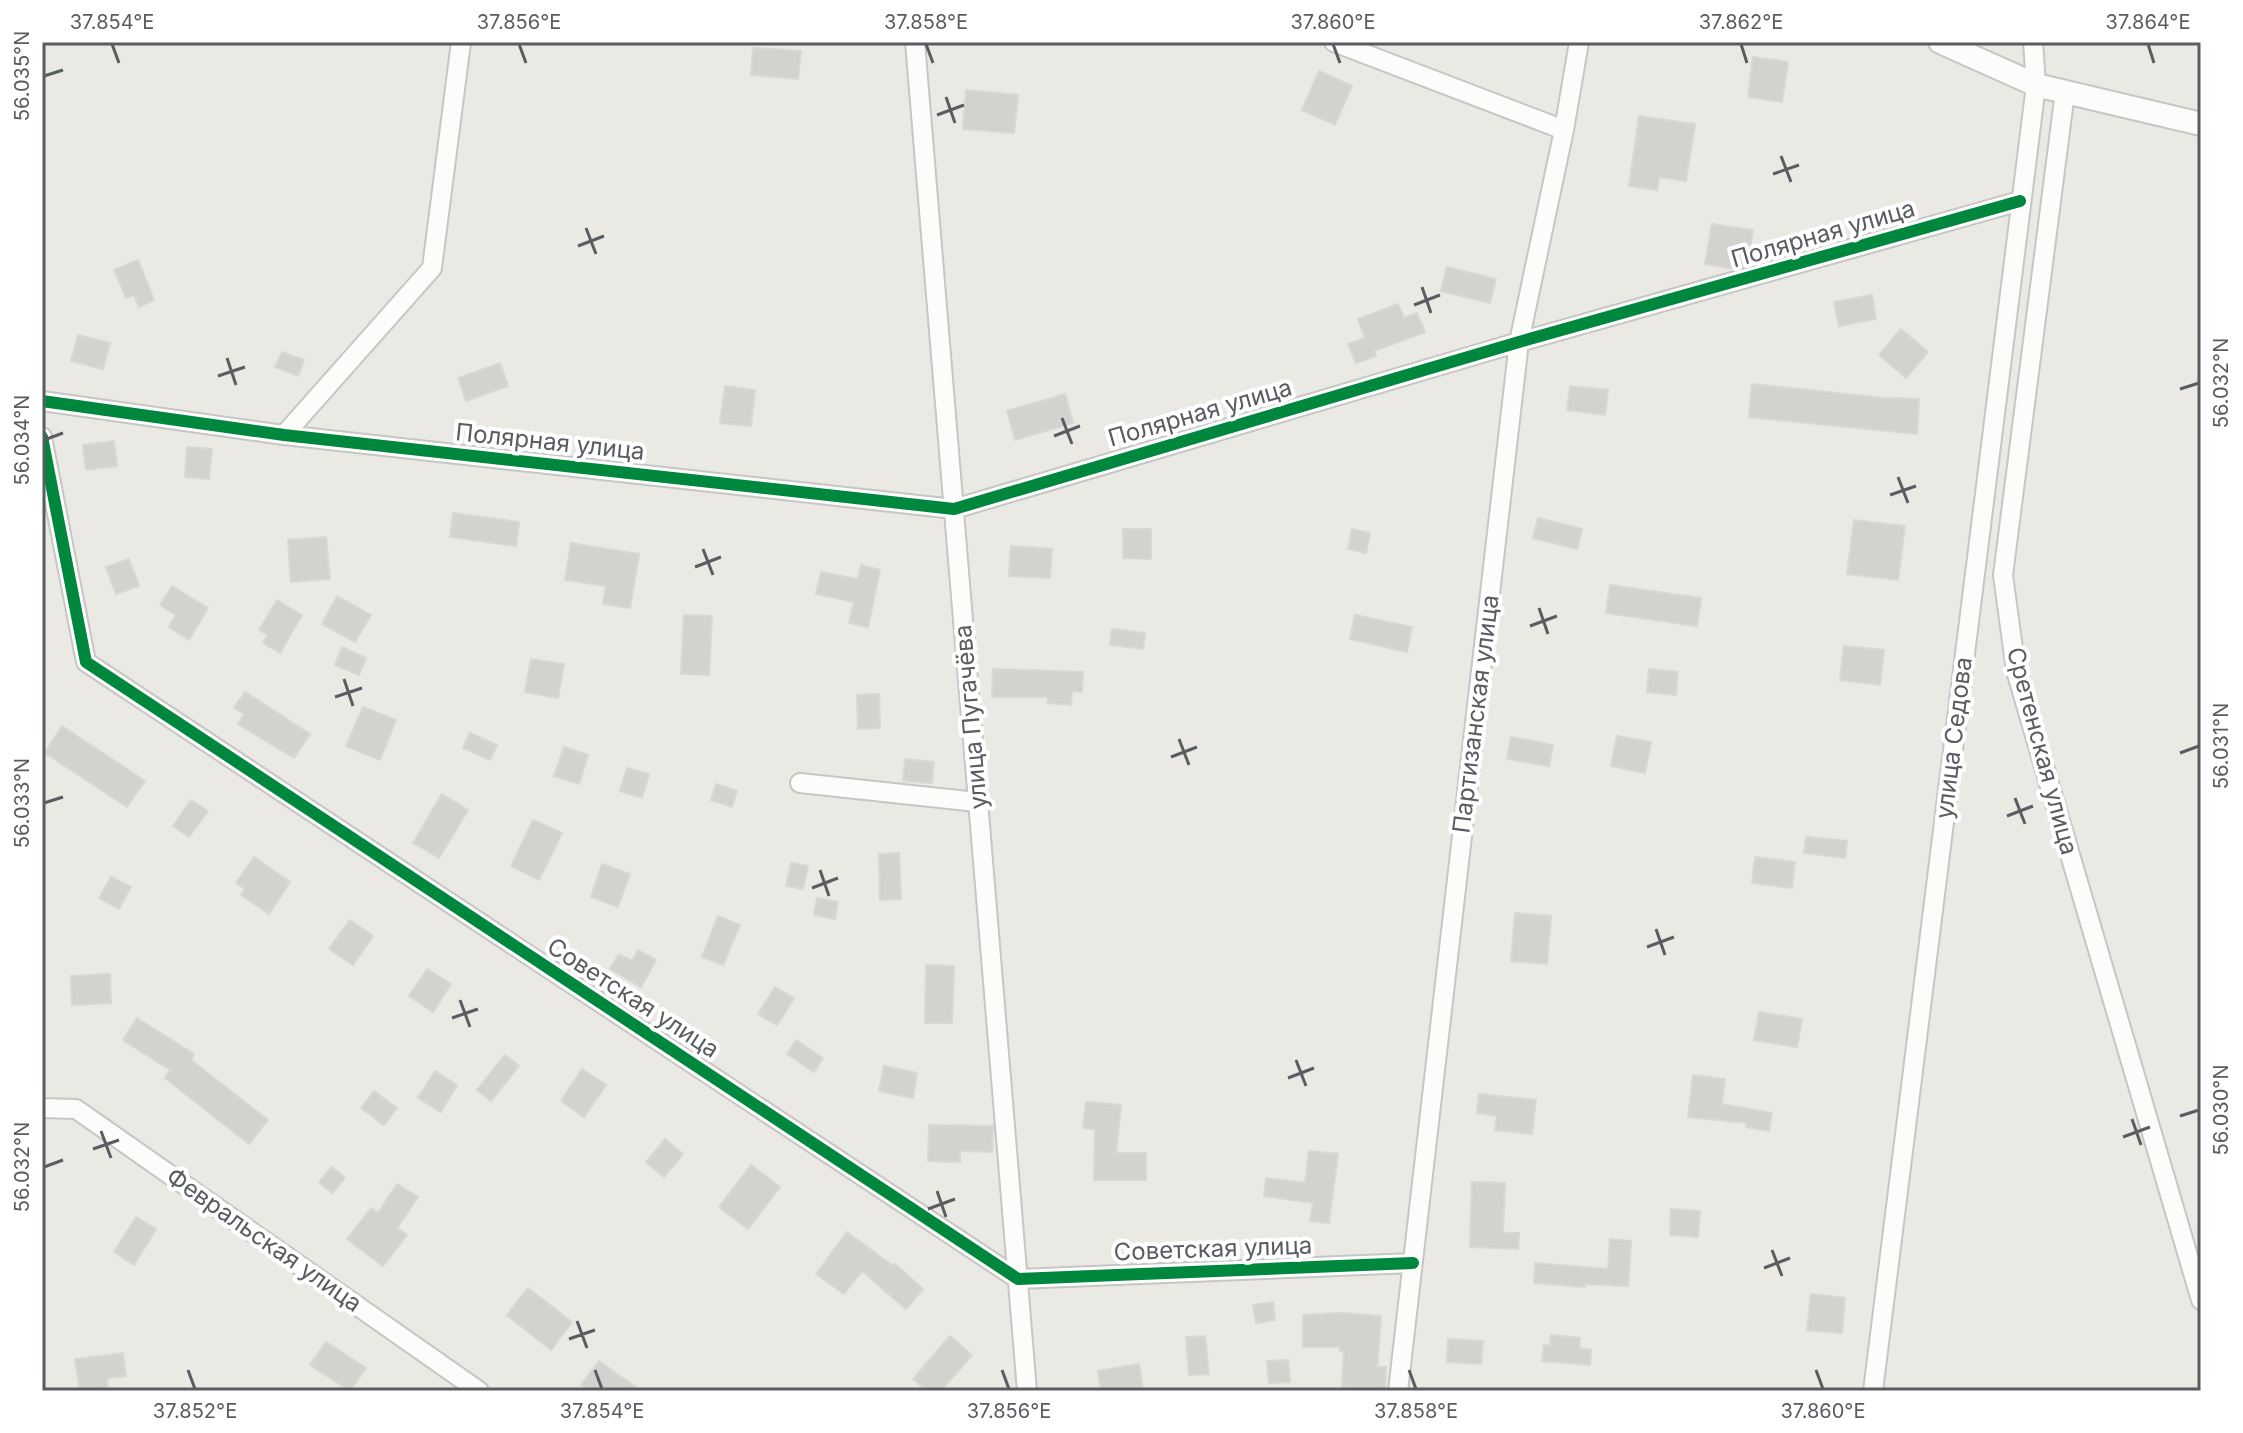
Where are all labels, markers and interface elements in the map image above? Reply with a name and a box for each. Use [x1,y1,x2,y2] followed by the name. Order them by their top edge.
[70,10,154,34] text: 37.854°E
[477,10,561,34] text: 37.856°E
[884,10,968,34] text: 37.858°E
[1290,10,1376,34] text: 37.860°E
[1699,10,1783,34] text: 37.862°E
[2106,10,2190,34] text: 37.864°E
[10,31,34,121] text: 56.035°N
[1728,193,1918,274] street label: Полярная улица
[2209,338,2233,428] text: 56.032°N
[1105,372,1295,453] street label: Полярная улица
[10,395,34,485] text: 56.034°N
[454,417,646,466] street label: Полярная улица
[1447,593,1505,835] street label: Партизанская улица
[948,624,993,811] street label: улица Пугачёва
[2001,644,2084,858] street label: Сретенская улица
[1929,655,1978,821] street label: улица Седова
[2209,703,2233,789] text: 56.031°N
[10,758,34,848] text: 56.033°N
[542,931,724,1064] street label: Советская улица
[2209,1065,2233,1155] text: 56.030°N
[10,1122,34,1212] text: 56.032°N
[161,1161,367,1318] street label: Февральская улица
[1113,1231,1313,1266] street label: Советская улица
[153,1399,237,1423] text: 37.852°E
[560,1399,644,1423] text: 37.854°E
[967,1399,1051,1423] text: 37.856°E
[1374,1399,1458,1423] text: 37.858°E
[1780,1399,1866,1423] text: 37.860°E

